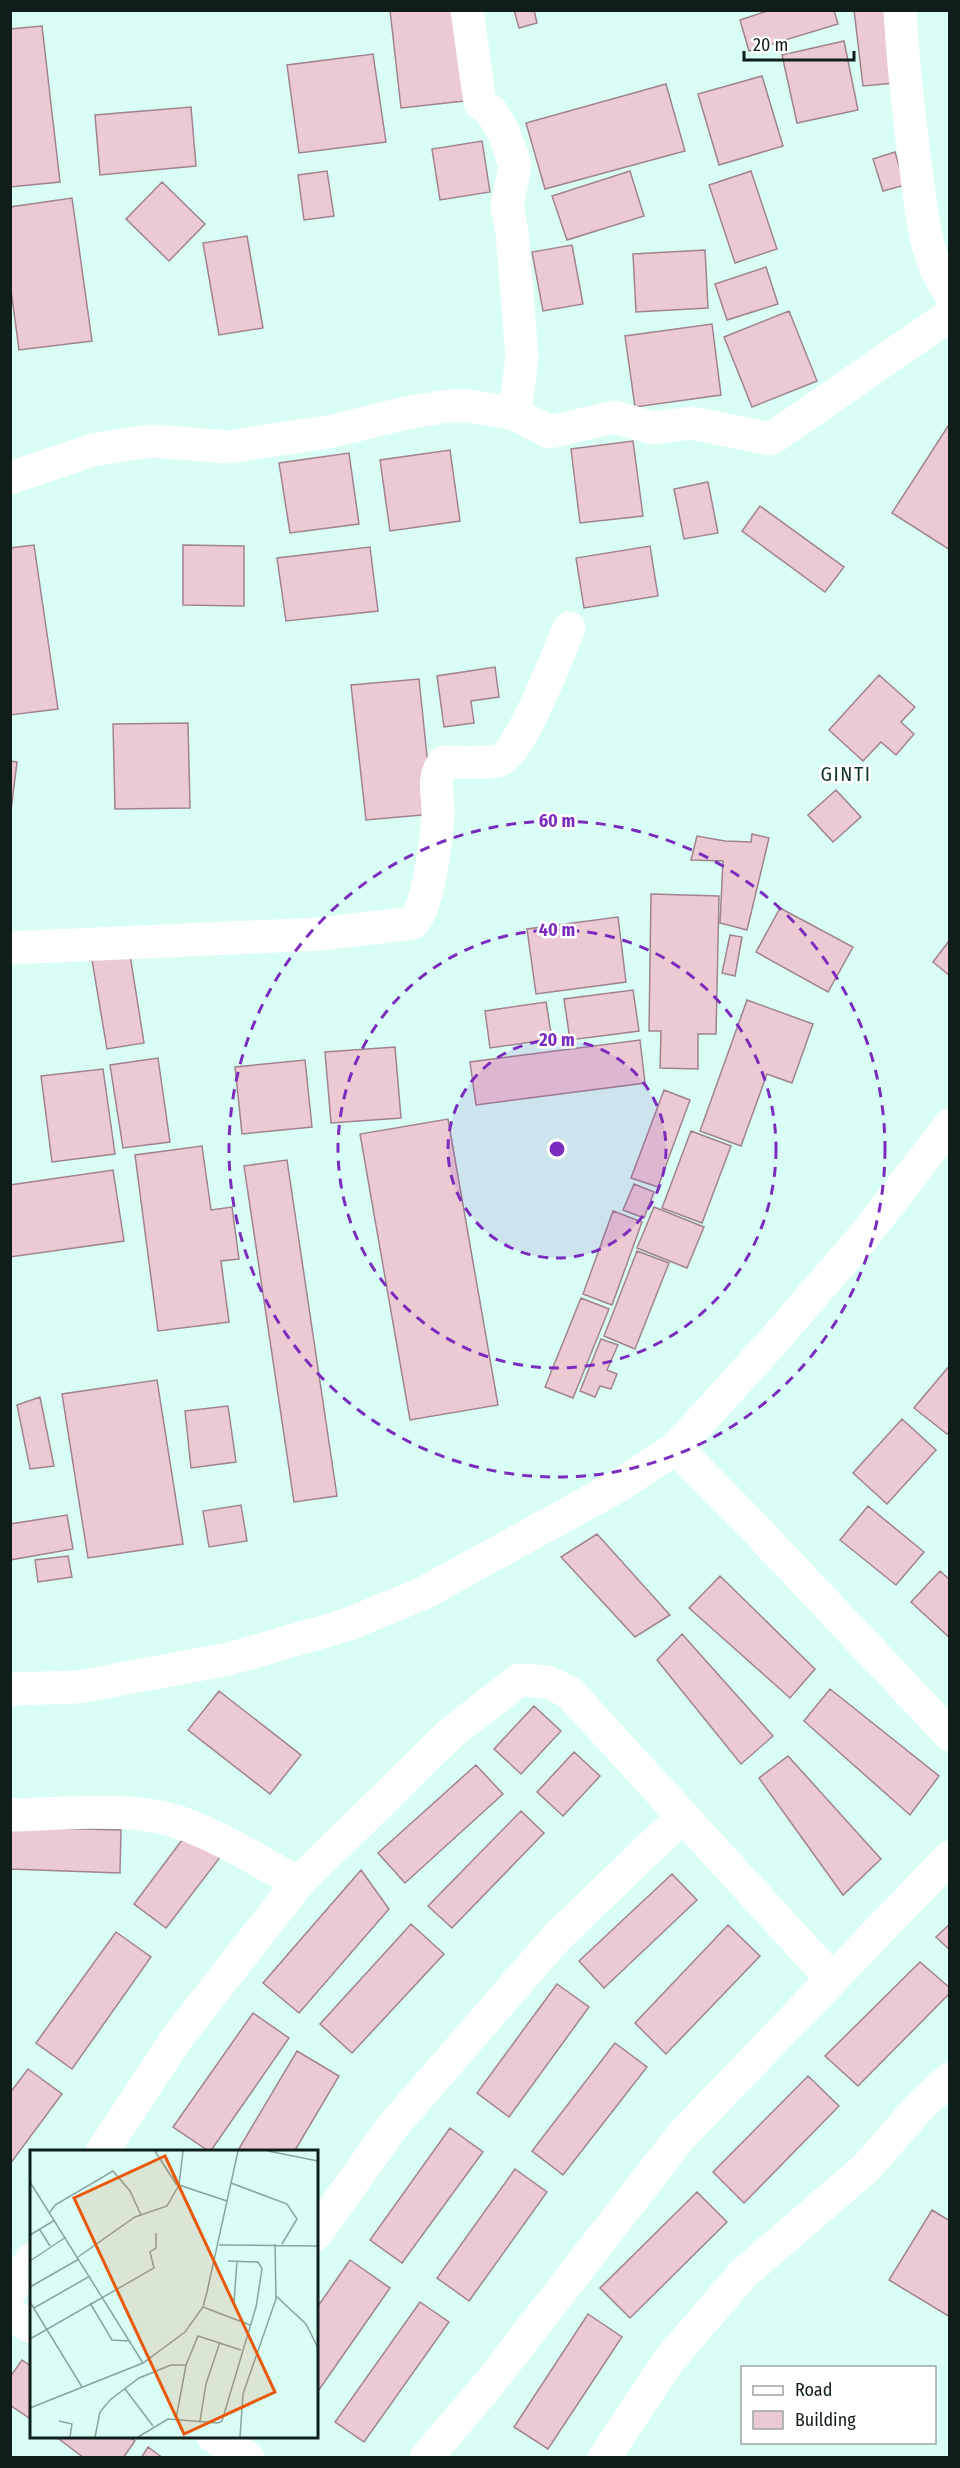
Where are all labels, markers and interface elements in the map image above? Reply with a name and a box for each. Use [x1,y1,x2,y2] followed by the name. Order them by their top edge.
[744,24,854,62] scale bar
[753,34,788,56] text: 20 m
[821,762,871,786] district label: GINTI
[539,810,575,832] text: 60 m
[539,919,575,941] text: 40 m
[538,1029,575,1051] text: 20 m
[547,1139,567,1159] centre of rings
[30,2150,318,2438] inset map
[741,2366,936,2444] legend
[795,2379,832,2401] text: Road
[795,2409,856,2431] text: Building

